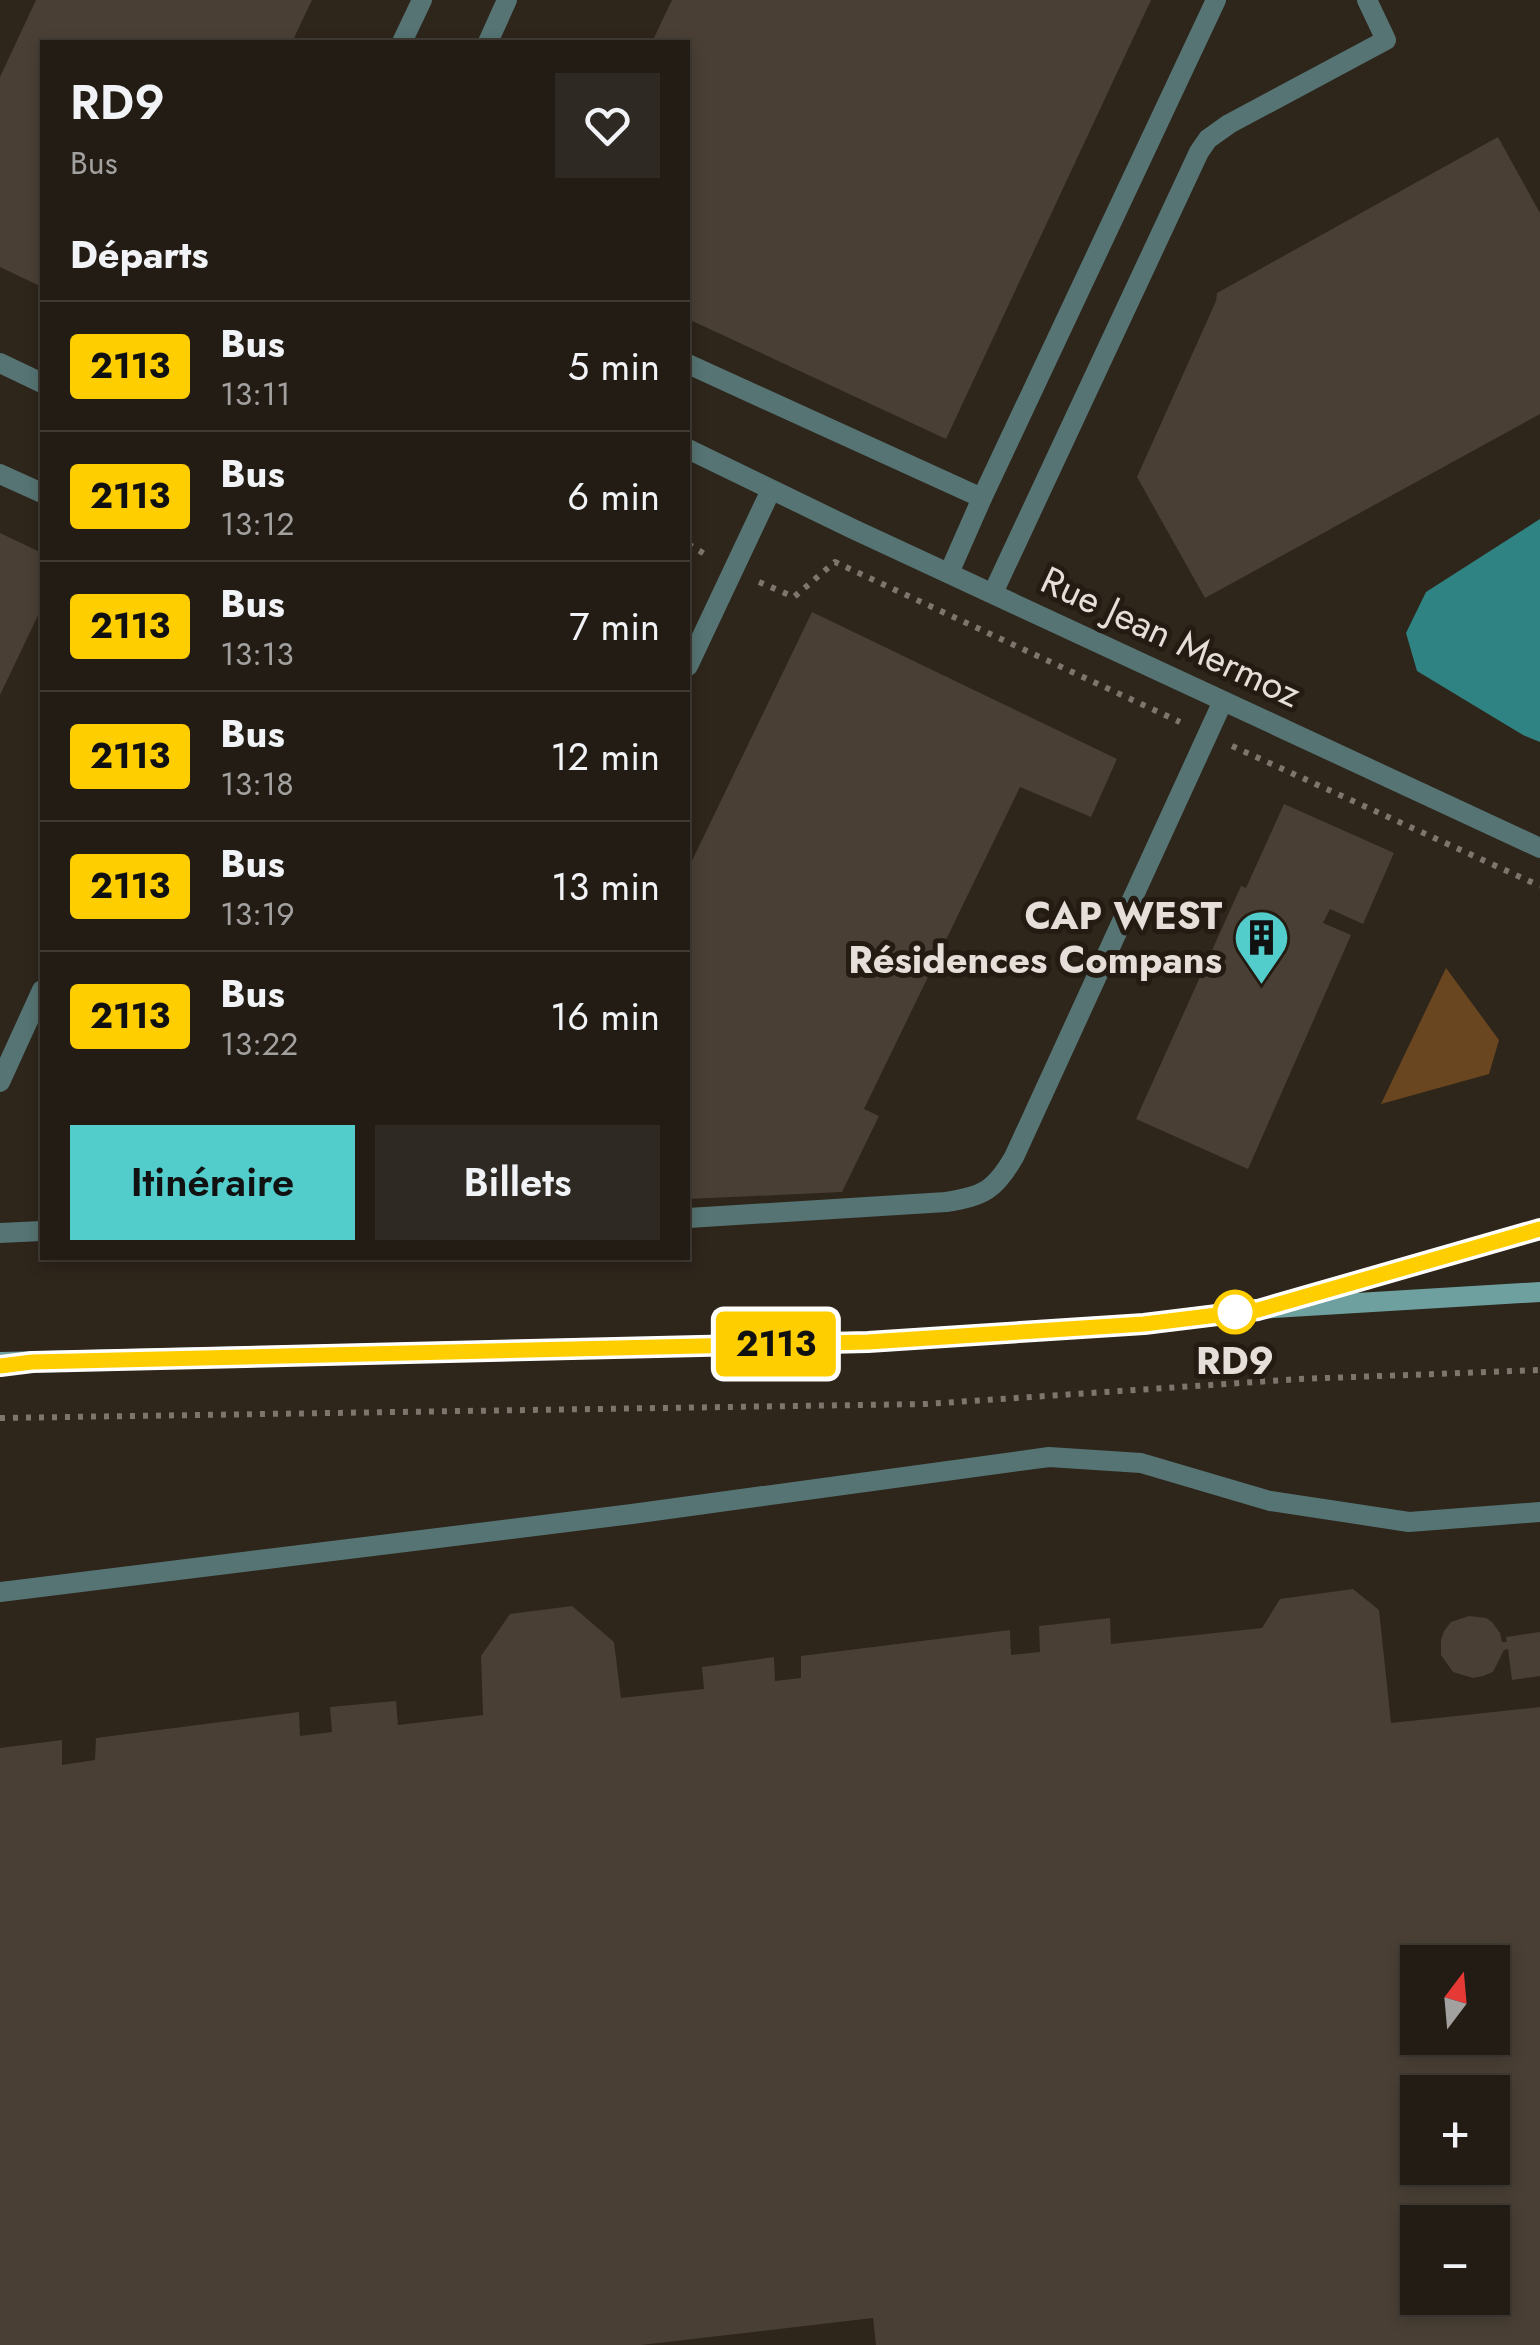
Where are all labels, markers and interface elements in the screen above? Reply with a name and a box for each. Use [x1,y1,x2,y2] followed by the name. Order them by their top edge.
[70,68,165,137] text: RD9
[555,73,660,178] button: heart
[70,140,118,186] text: Bus
[70,227,209,282] text: Départs
[220,316,285,371] text: Bus
[568,339,660,394] text: 5 min
[90,341,170,391] text: 2113
[220,371,291,417] text: 13:11
[220,446,285,501] text: Bus
[567,469,660,524] text: 6 min
[90,471,170,521] text: 2113
[220,501,294,547] text: 13:12
[1032,552,1310,721] street label: Rue Jean Mermoz
[220,576,285,631] text: Bus
[569,599,660,654] text: 7 min
[90,601,170,651] text: 2113
[220,631,294,677] text: 13:13
[220,706,285,761] text: Bus
[550,729,660,784] text: 12 min
[90,731,170,781] text: 2113
[220,761,294,807] text: 13:18
[220,836,285,891] text: Bus
[551,859,660,914] text: 13 min
[90,861,170,911] text: 2113
[848,888,1223,987] place label: CAP WEST Résidences Compans
[220,891,295,937] text: 13:19
[1231,908,1291,987] building icon: CAP WEST Résidences Compans
[220,966,285,1021] text: Bus
[550,989,660,1044] text: 16 min
[90,991,170,1041] text: 2113
[220,1021,298,1067] text: 13:22
[70,1125,355,1240] button: Itinéraire
[375,1125,660,1240] button: Billets
[1214,1291,1256,1333] marker: RD9
[706,1312,846,1376] line badge: 2113
[736,1319,816,1369] text: 2113
[1196,1333,1274,1388] place label: RD9
[1400,1945,1510,2055] north arrow
[1400,1945,1510,2315] map controls
[1400,2075,1510,2185] button: +
[1400,2205,1510,2315] button: −

